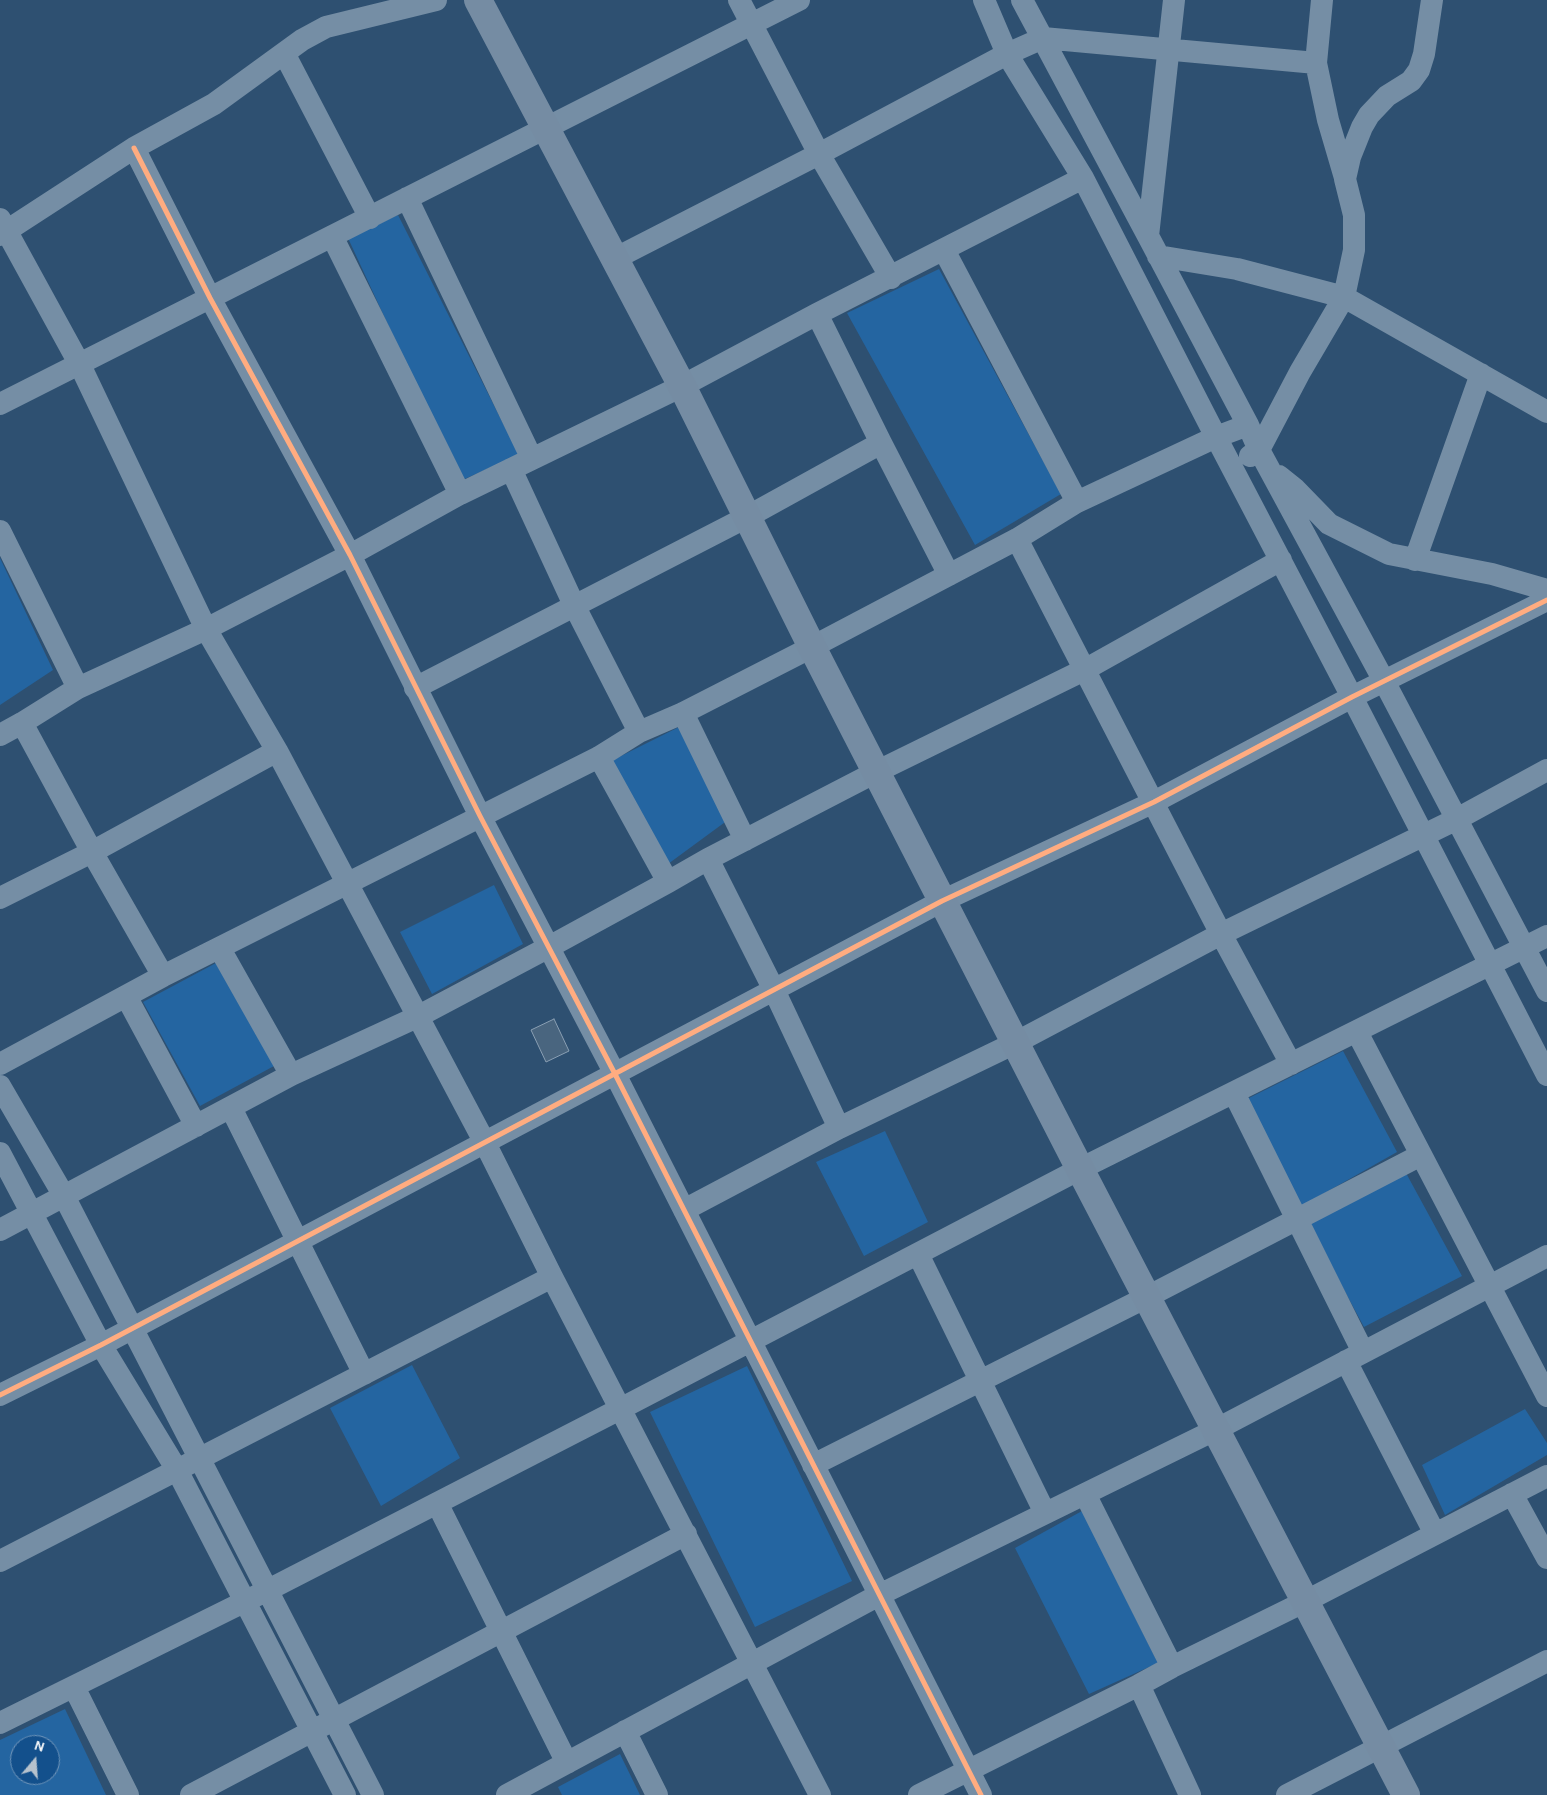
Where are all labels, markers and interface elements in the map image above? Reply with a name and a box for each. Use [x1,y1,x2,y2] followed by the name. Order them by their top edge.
[10,1735,60,1785] north arrow
[32,1737,47,1756] text: N

